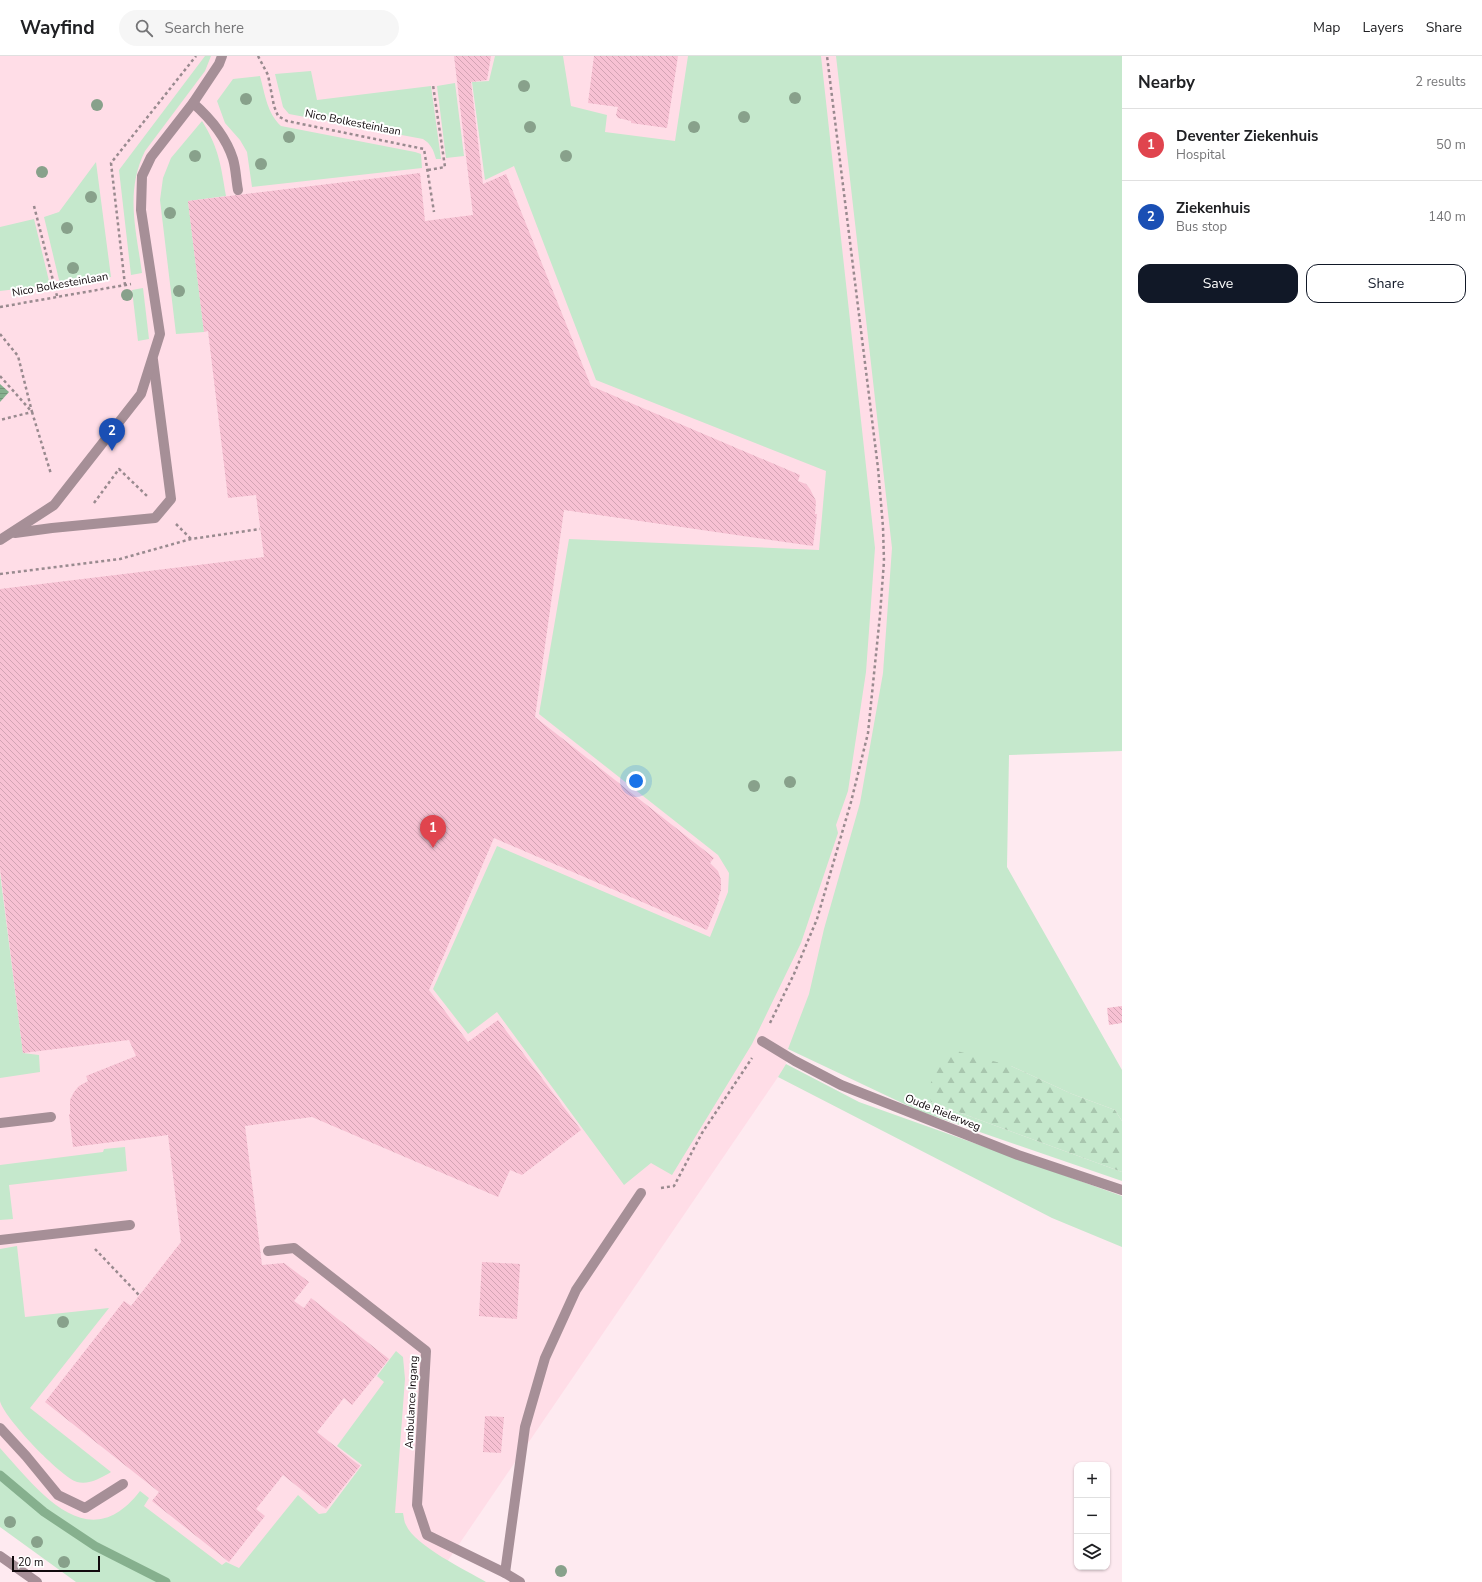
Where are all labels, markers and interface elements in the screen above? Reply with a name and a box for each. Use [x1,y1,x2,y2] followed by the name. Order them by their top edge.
[119,10,399,46] search box
[20,15,95,41] text: Wayfind
[133,17,155,39] icon: search
[165,18,244,38] text: Search here
[1313,18,1340,37] text: Map
[1362,18,1404,37] text: Layers
[1426,18,1462,37] text: Share
[1138,71,1195,94] text: Nearby
[1415,73,1466,91] text: 2 results
[304,106,402,139] street label: Nico Bolkesteinlaan
[1176,126,1318,146] text: Deventer Ziekenhuis
[1147,136,1155,154] text: 1
[1436,136,1466,154] text: 50 m
[1176,146,1225,164] text: Hospital
[1176,198,1250,218] text: Ziekenhuis
[1147,208,1155,226] text: 2
[1428,208,1466,226] text: 140 m
[1176,218,1227,236] text: Bus stop
[1138,264,1298,303] button: Save
[1306,264,1466,303] button: Share
[11,269,109,300] street label: Nico Bolkesteinlaan
[99,418,125,451] pin: 2
[626,771,646,791] your location
[420,815,446,848] pin: 1
[903,1090,983,1134] street label: Oude Rielerweg
[402,1355,421,1449] street label: Ambulance Ingang
[1074,1462,1110,1570] map controls
[1074,1462,1110,1498] button: +
[1074,1498,1110,1534] button: −
[1074,1534,1110,1570] button: layers
[12,1554,100,1573] scale bar
[18,1555,43,1570] text: 20 m

